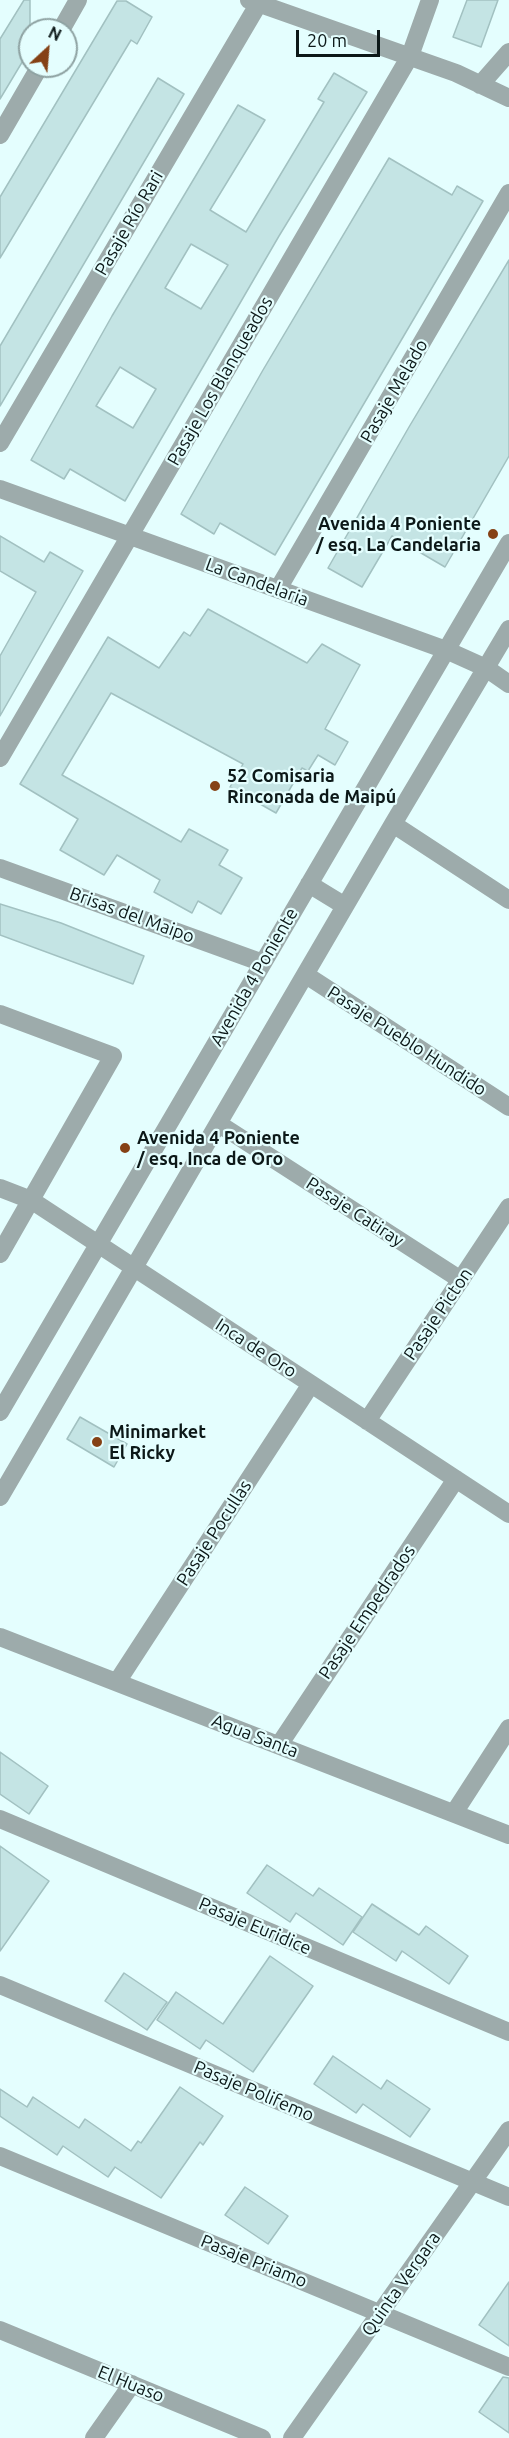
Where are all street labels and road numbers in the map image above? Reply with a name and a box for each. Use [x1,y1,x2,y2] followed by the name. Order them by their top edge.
[90,167,168,279] street label: Pasaje Río Rari
[163,293,277,469] street label: Pasaje Los Blanqueados
[356,335,432,447] street label: Pasaje Melado
[203,553,311,611] street label: La Candelaria
[67,882,197,948] street label: Brisas del Maipo
[206,904,302,1050] street label: Avenida 4 Poniente
[323,981,491,1101] street label: Pasaje Pueblo Hundido
[302,1172,408,1252] street label: Pasaje Catiray
[399,1264,477,1364] street label: Pasaje Picton
[211,1314,301,1382] street label: Inca de Oro
[172,1476,256,1590] street label: Pasaje Pocullas
[314,1541,420,1683] street label: Pasaje Empedrados
[209,1710,301,1762] street label: Agua Santa
[196,1893,314,1959] street label: Pasaje Euridice
[191,2056,317,2126] street label: Pasaje Polifemo
[357,2228,445,2340] street label: Quinta Vergara
[198,2230,310,2292] street label: Pasaje Priamo
[95,2361,167,2407] street label: El Huaso

